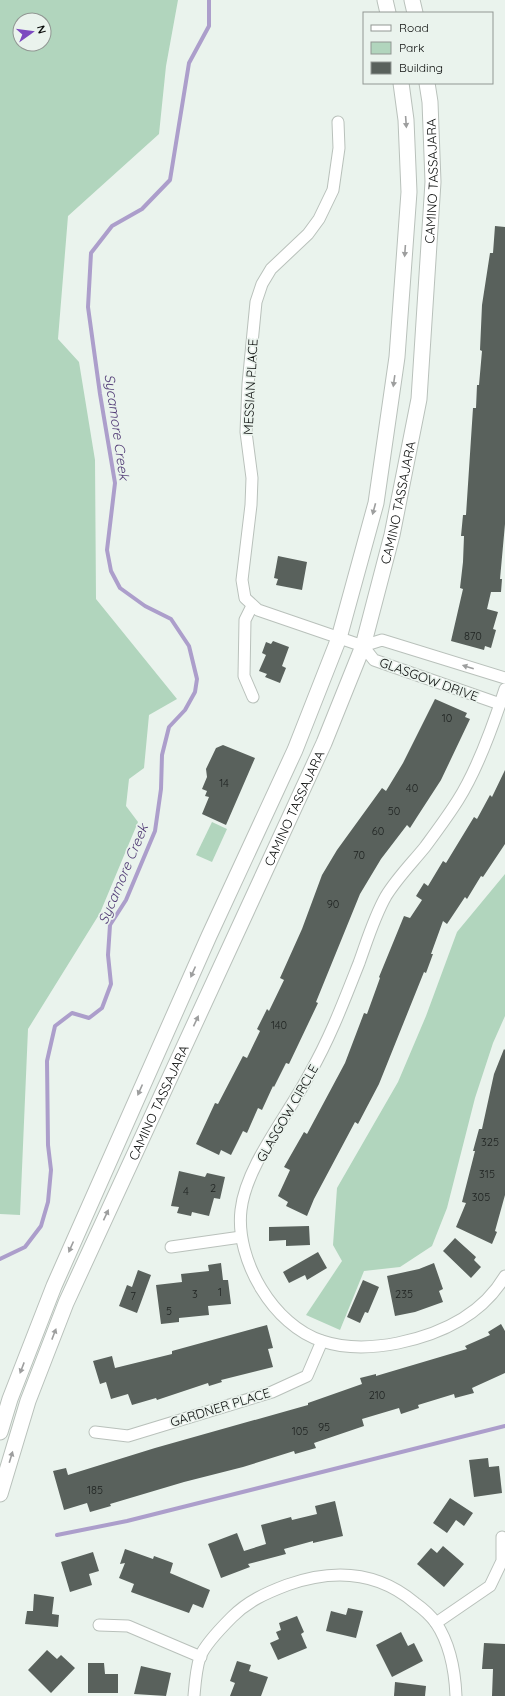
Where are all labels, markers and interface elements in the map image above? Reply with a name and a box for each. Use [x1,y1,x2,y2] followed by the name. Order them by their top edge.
[12,12,52,52] north arrow
[363,12,493,84] legend
[399,20,429,35] text: Road
[34,24,49,35] text: N
[399,40,424,55] text: Park
[399,60,443,75] text: Building
[403,116,410,128] one-way arrow
[421,118,441,244] street label: CAMINO TASSAJARA
[401,245,408,257] one-way arrow
[239,338,261,436] street label: MESSIAN PLACE
[101,373,134,483] water label: Sycamore Creek
[391,375,397,387] one-way arrow
[377,439,419,566] street label: CAMINO TASSAJARA
[371,504,377,516] one-way arrow
[464,629,482,643] house number: 870
[377,654,481,704] street label: GLASGOW DRIVE
[461,663,473,669] one-way arrow
[442,711,452,725] house number: 10
[260,747,328,869] street label: CAMINO TASSAJARA
[219,776,229,790] house number: 14
[406,781,418,795] house number: 40
[388,804,400,818] house number: 50
[94,820,153,927] water label: Sycamore Creek
[372,824,384,838] house number: 60
[353,848,365,862] house number: 70
[327,897,339,911] house number: 90
[190,966,196,978] one-way arrow
[193,1015,199,1027] one-way arrow
[271,1018,287,1032] house number: 140
[125,1042,192,1163] street label: CAMINO TASSAJARA
[253,1061,321,1165] street label: GLASGOW CIRCLE
[137,1084,143,1096] one-way arrow
[481,1135,499,1149] house number: 325
[479,1167,495,1181] house number: 315
[210,1181,216,1195] house number: 2
[183,1184,189,1198] house number: 4
[472,1190,490,1204] house number: 305
[103,1210,109,1221] one-way arrow
[68,1242,74,1253] one-way arrow
[218,1285,222,1299] house number: 1
[192,1287,198,1301] house number: 3
[395,1287,413,1301] house number: 235
[130,1289,136,1303] house number: 7
[166,1304,172,1318] house number: 5
[51,1328,57,1340] one-way arrow
[19,1362,25,1374] one-way arrow
[168,1384,272,1430] street label: GARDNER PLACE
[369,1388,385,1402] house number: 210
[318,1420,330,1434] house number: 95
[292,1424,308,1438] house number: 105
[8,1451,14,1463] one-way arrow
[87,1483,103,1497] house number: 185

